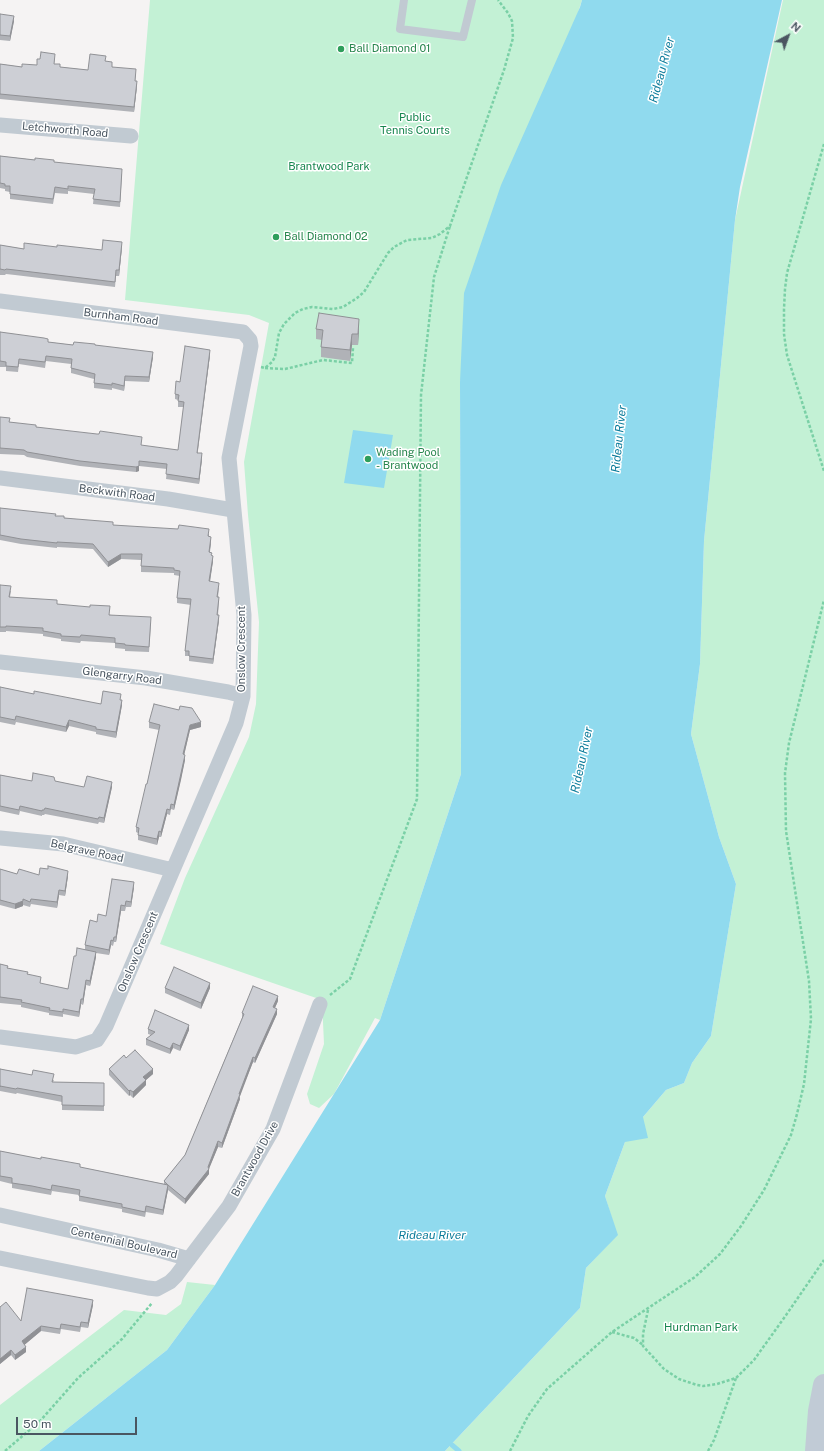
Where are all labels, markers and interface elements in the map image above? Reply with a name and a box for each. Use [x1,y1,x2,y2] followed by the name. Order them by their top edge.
[768,16,808,56] north arrow
[789,20,803,34] text: N
[646,36,678,104] water label: Rideau River
[349,42,431,56] place label: Ball Diamond 01
[336,44,346,54] marker: Ball Diamond 01
[380,111,450,137] park label: Public Tennis Courts
[21,120,109,140] street label: Letchworth Road
[288,160,370,174] park label: Brantwood Park
[284,230,368,244] place label: Ball Diamond 02
[271,232,281,242] marker: Ball Diamond 02
[83,306,159,328] street label: Burnham Road
[608,405,630,473] water label: Rideau River
[376,446,440,472] place label: Wading Pool - Brantwood
[363,454,373,464] marker: Wading Pool - Brantwood
[78,482,156,504] street label: Beckwith Road
[235,606,249,692] street label: Onslow Crescent
[82,665,162,687] street label: Glengarry Road
[568,725,596,795] water label: Rideau River
[49,837,125,865] street label: Belgrave Road
[115,910,161,994] street label: Onslow Crescent
[229,1119,281,1199] street label: Brantwood Drive
[69,1224,179,1262] street label: Centennial Boulevard
[398,1228,466,1242] water label: Rideau River
[664,1321,738,1335] park label: Hurdman Park
[18,1409,139,1435] scale bar
[23,1417,51,1431] text: 50 m

